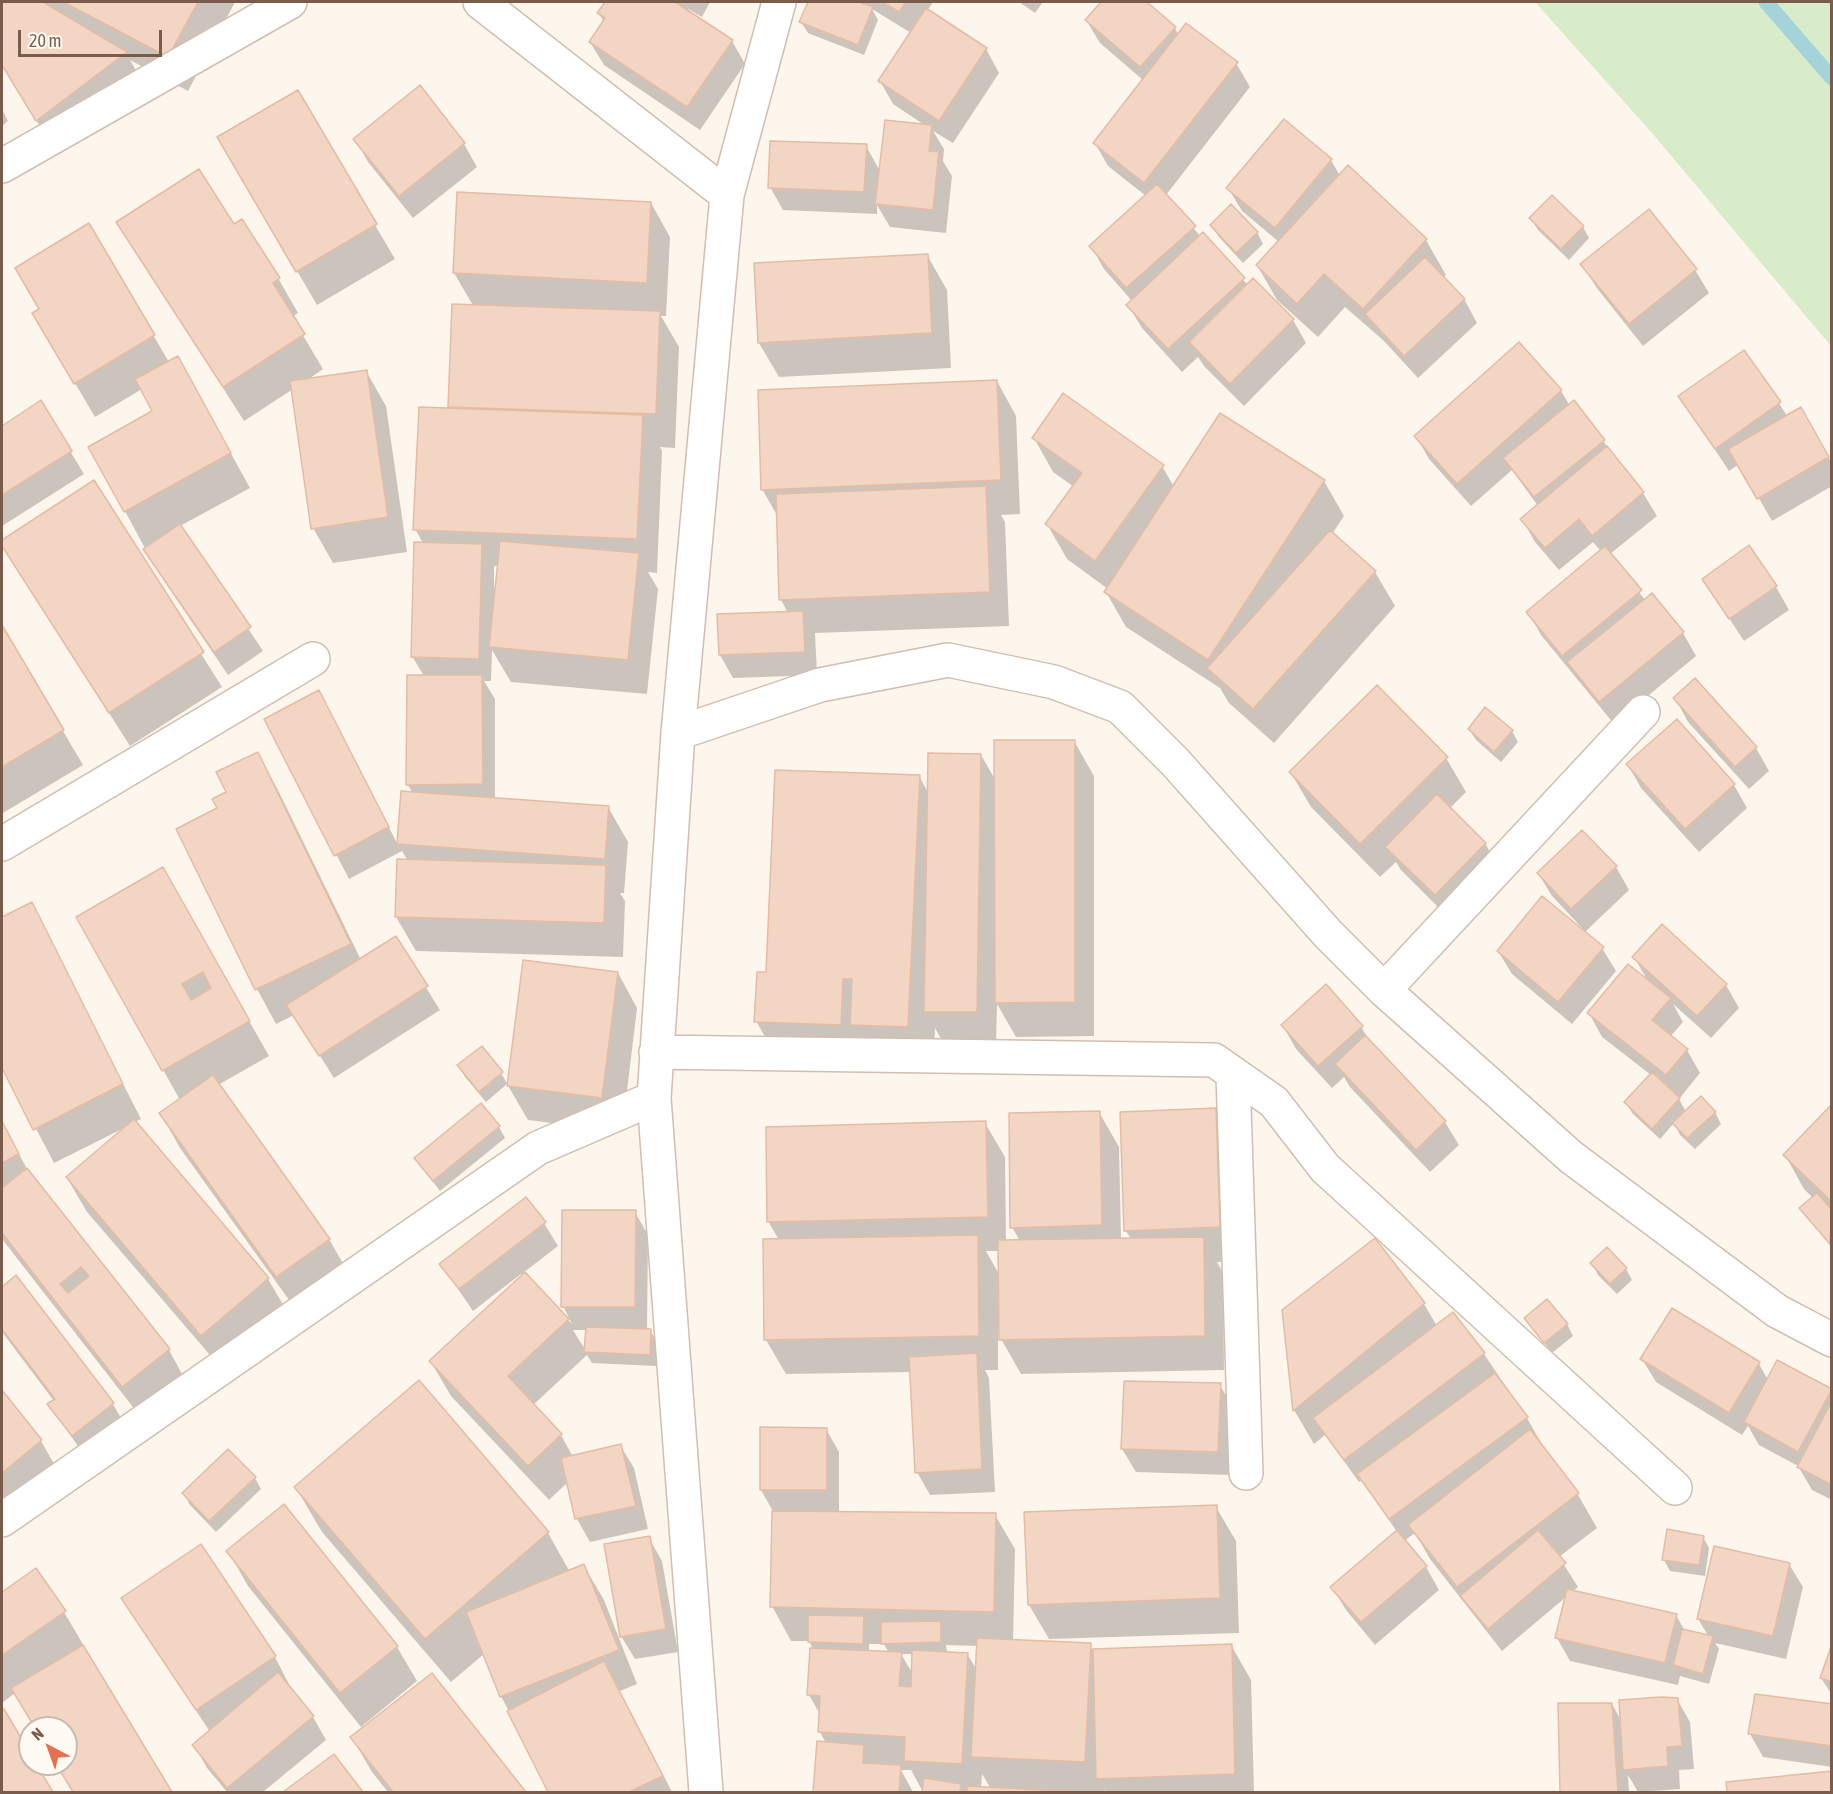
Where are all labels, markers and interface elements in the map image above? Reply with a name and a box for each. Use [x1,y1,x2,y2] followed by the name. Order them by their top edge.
[21,18,165,56] scale bar
[29,30,61,51] text: 20 m
[18,1716,78,1776] north arrow
[28,1724,47,1744] text: N

